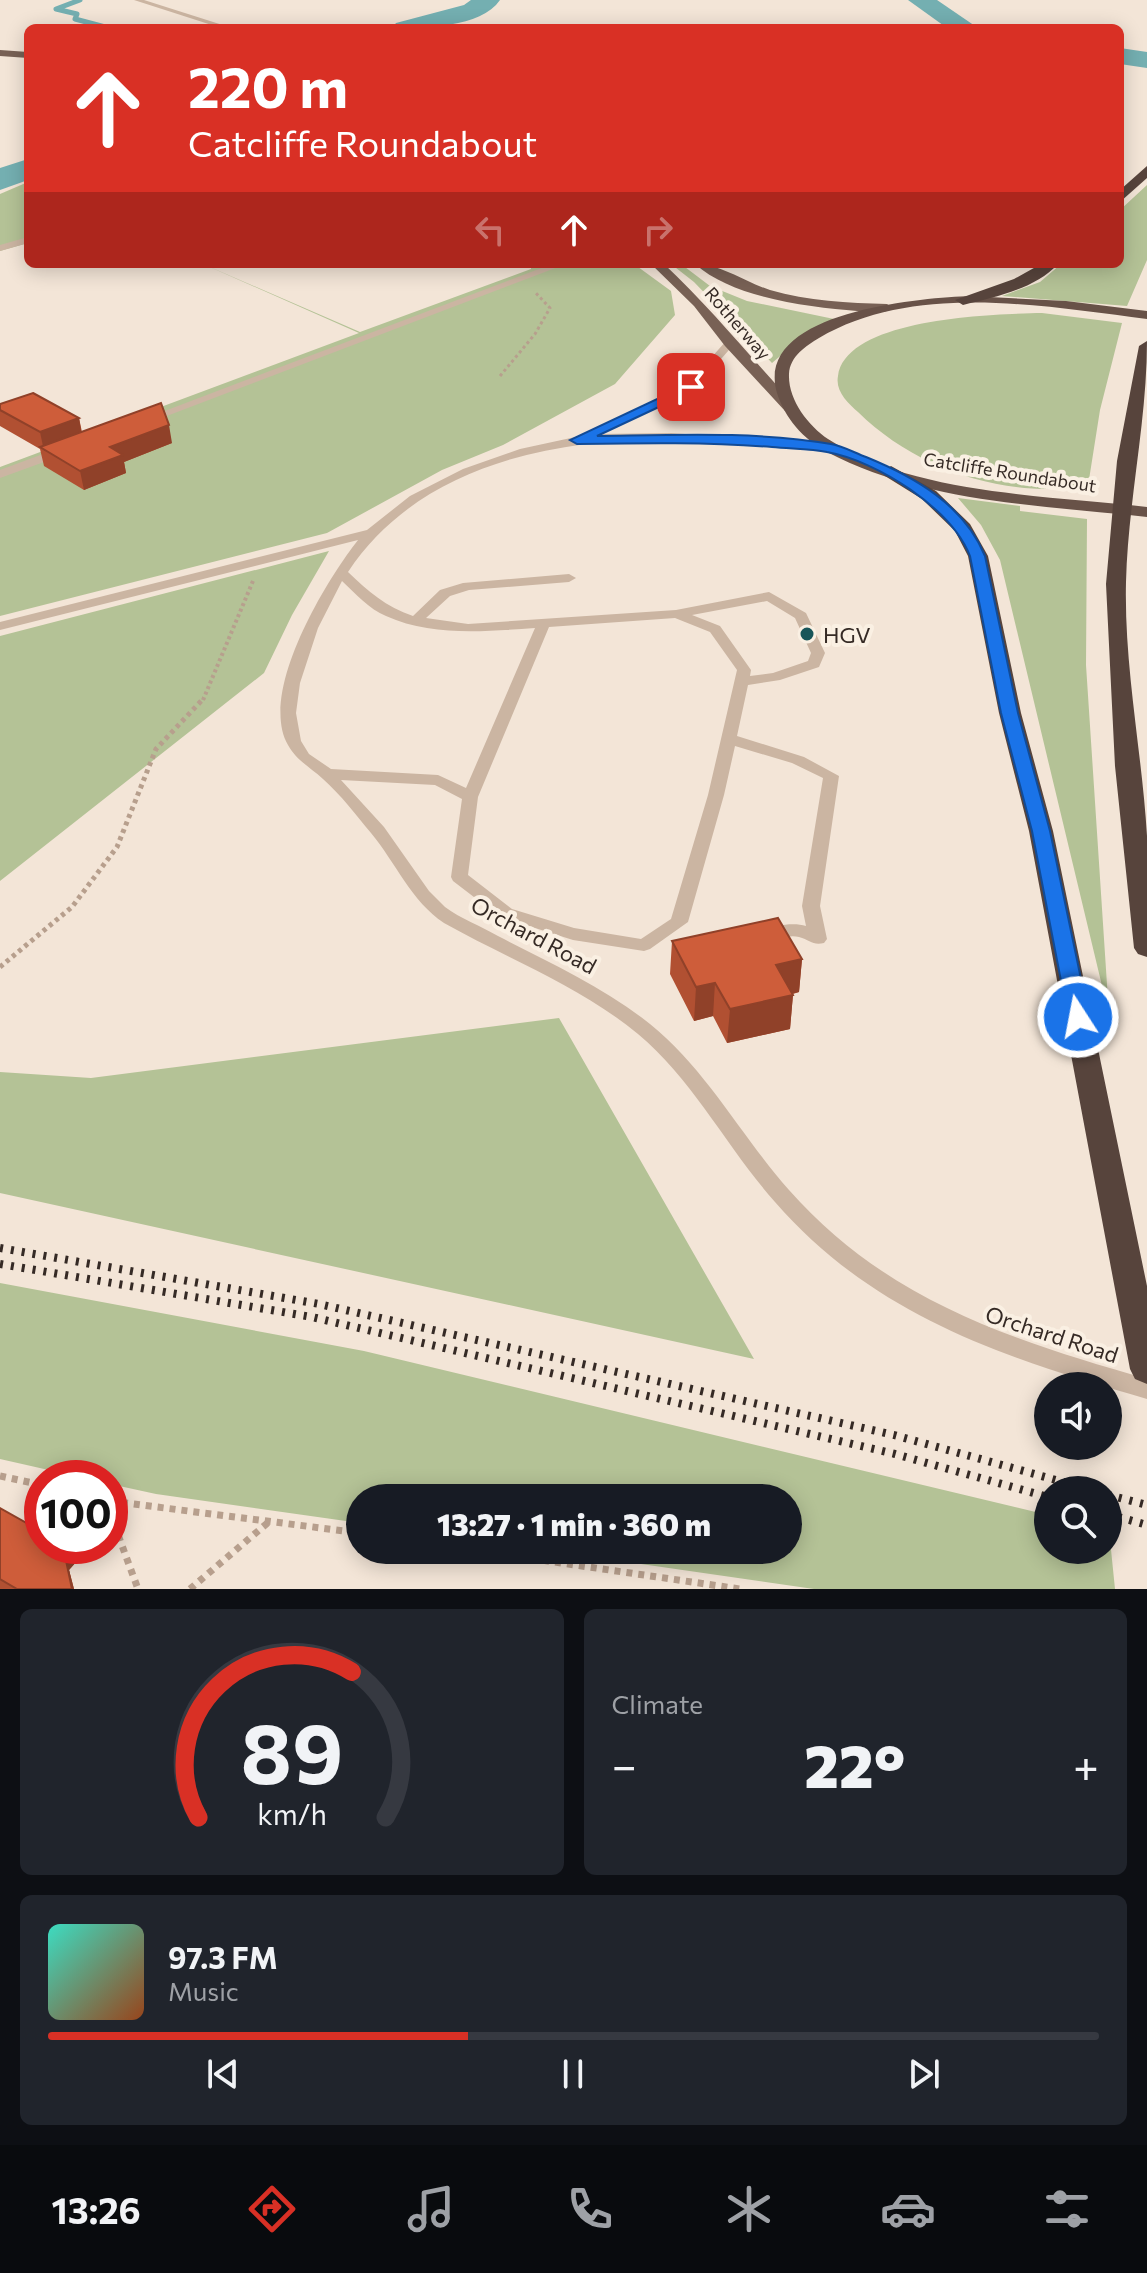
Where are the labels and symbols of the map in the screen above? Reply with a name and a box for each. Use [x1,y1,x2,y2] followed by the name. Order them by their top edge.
[700,282,776,364] street label: Rotherway
[657,353,725,421] pin
[922,447,1098,497] street label: Catcliffe Roundabout
[823,621,871,648] place label: HGV
[798,625,816,643] marker: HGV
[467,891,601,979] street label: Orchard Road
[1036,975,1120,1059] position arrow
[982,1300,1122,1368] street label: Orchard Road
[24,1460,128,1564] speed limit sign: 100

